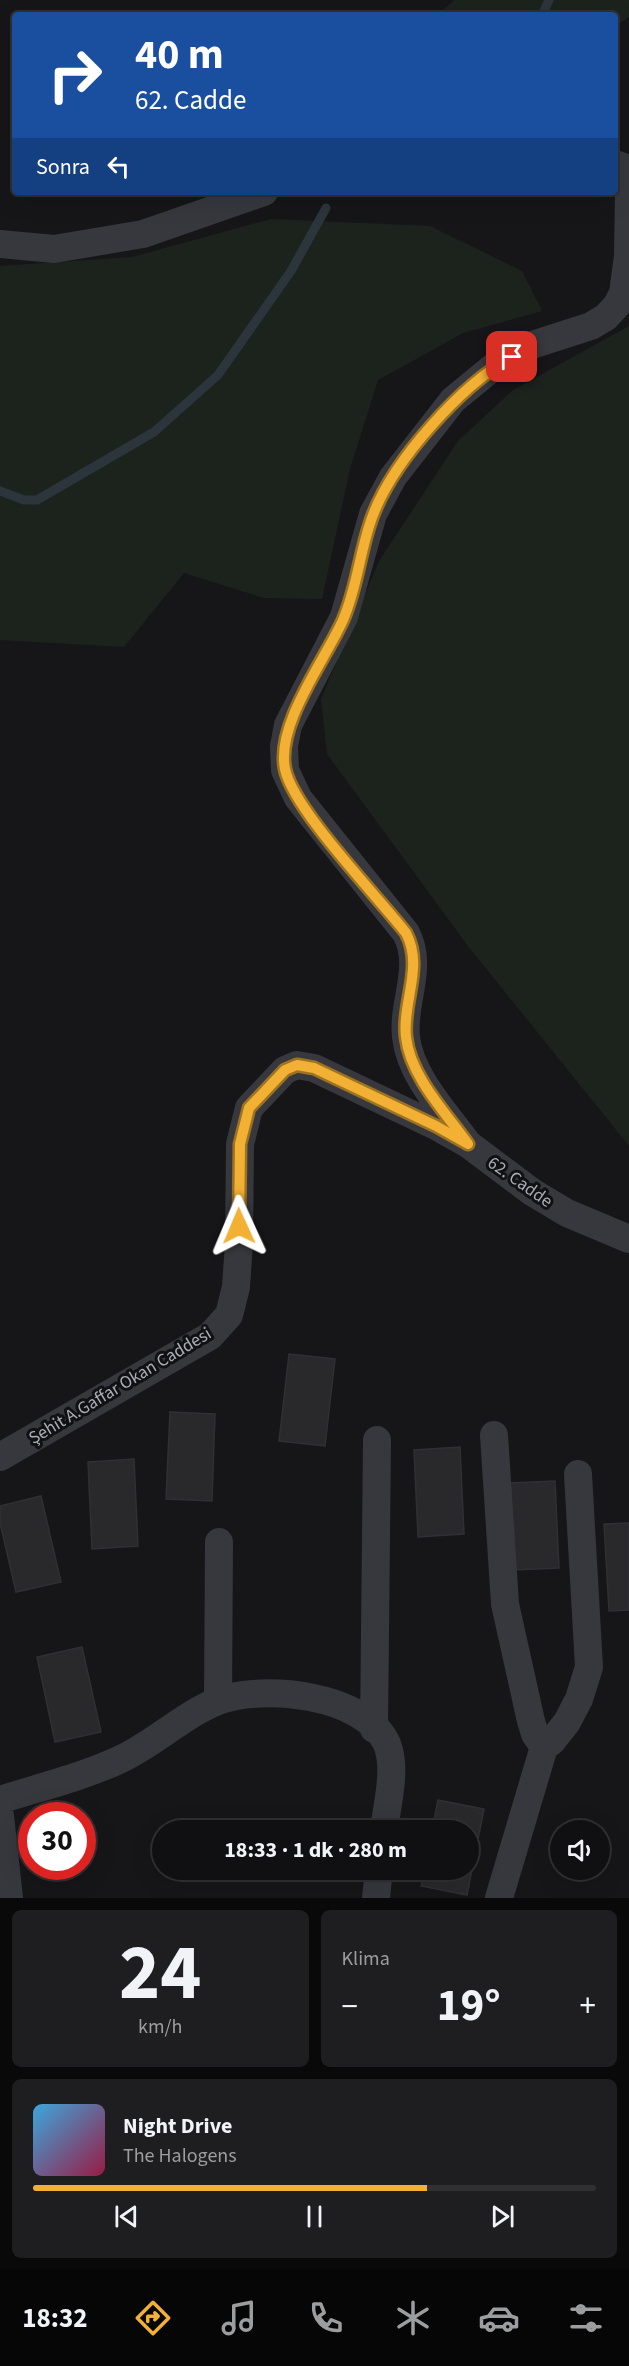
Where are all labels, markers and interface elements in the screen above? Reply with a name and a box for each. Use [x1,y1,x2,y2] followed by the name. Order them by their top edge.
[135,25,224,85] text: 40 m
[36,36,114,114] icon: right
[135,81,246,120] text: 62. Cadde
[102,150,135,183] icon: left
[36,151,90,183] text: Sonra
[486,331,537,382] pin
[495,340,528,373] icon: arrive
[482,1150,558,1214] street label: 62. Cadde
[207,1194,271,1258] position arrow
[24,1321,216,1451] street label: Şehit A.Gaffar Okan Caddesi
[18,1802,96,1880] speed limit sign: 30
[550,1820,610,1880] map controls
[550,1820,610,1880] button: sound
[224,1834,407,1866] text: 18:33 · 1 dk · 280 m
[119,1918,201,2029] text: 24
[342,1945,390,1973] text: Klima
[437,1974,501,2038] text: 19°
[342,1983,358,2030] text: −
[580,1983,596,2030] text: +
[138,2013,182,2041] text: km/h
[123,2110,232,2142] text: Night Drive
[123,2142,237,2170] text: The Halogens
[110,2200,143,2233] icon: previous
[298,2200,331,2233] icon: pause
[486,2200,519,2233] icon: next
[132,2297,174,2339] icon: directions
[218,2297,260,2339] icon: music
[305,2297,347,2339] icon: phone
[392,2297,434,2339] icon: climate
[478,2297,520,2339] icon: car
[565,2297,607,2339] icon: filters
[22,2299,87,2338] text: 18:32

